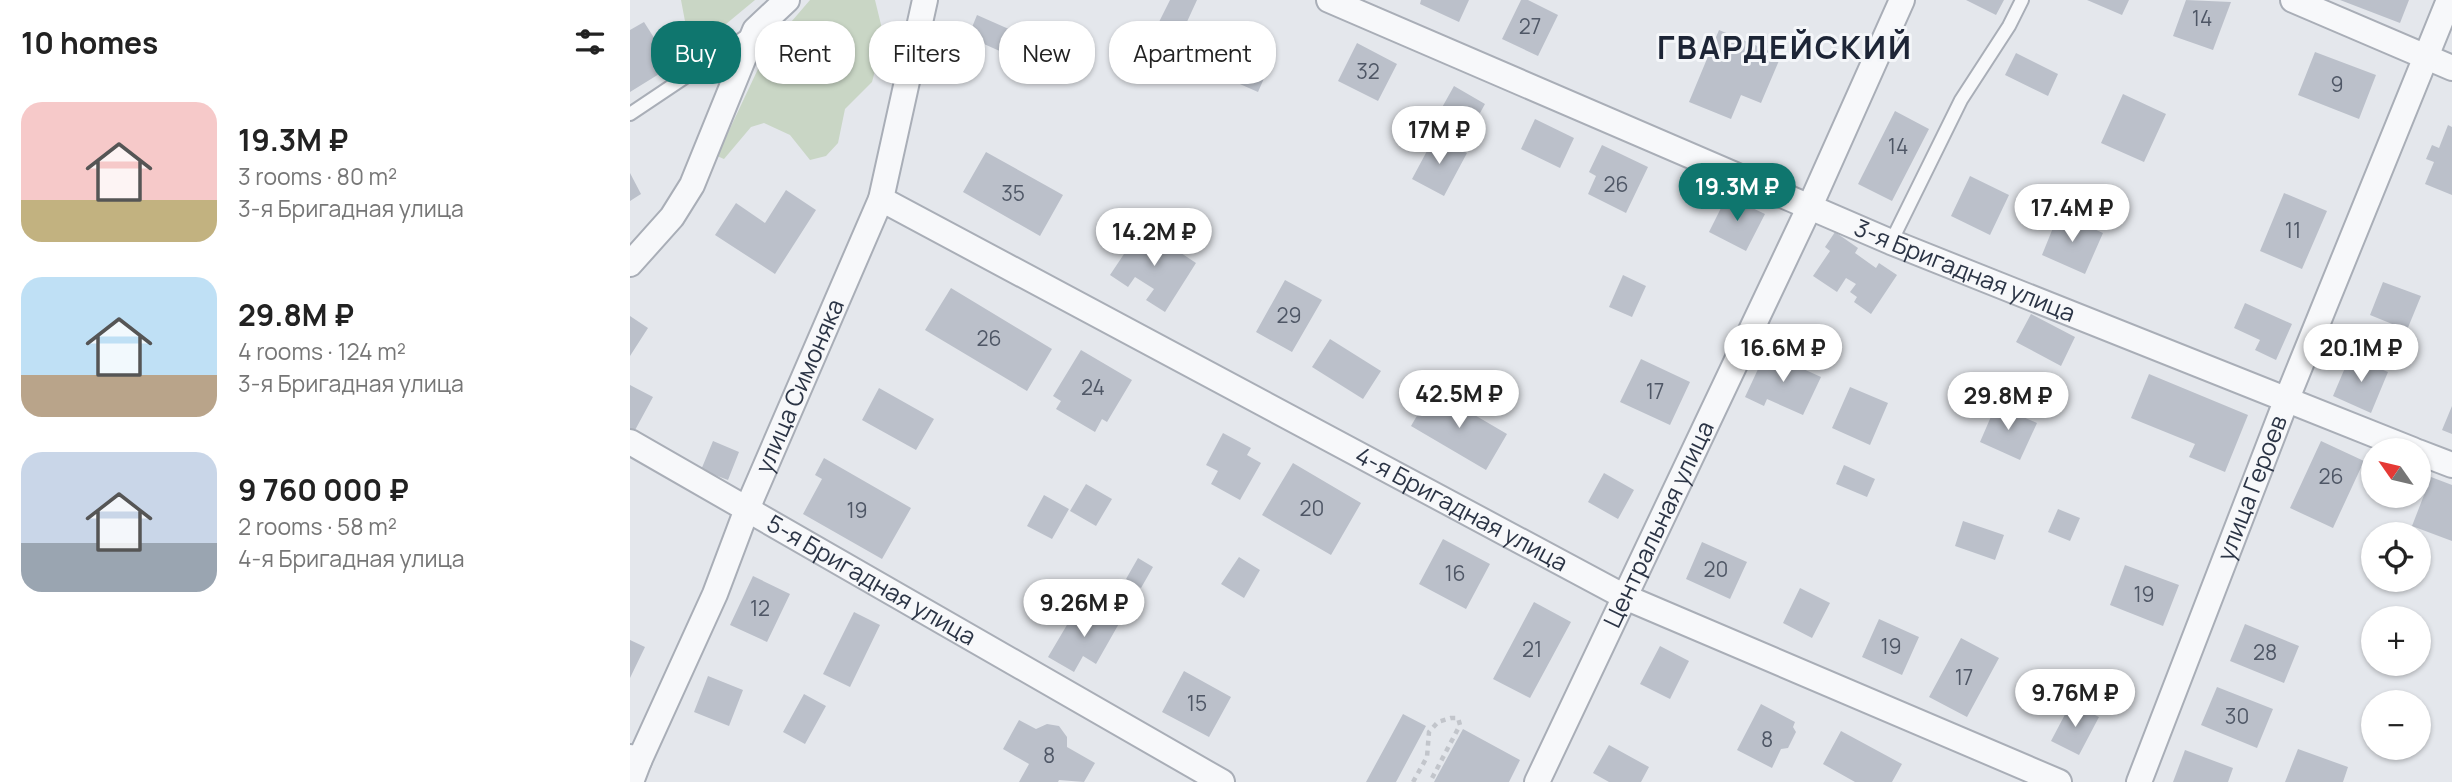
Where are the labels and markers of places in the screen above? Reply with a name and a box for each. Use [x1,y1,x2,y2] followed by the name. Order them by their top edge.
[1390,106,1488,166] pin: 17M ₽
[1672,164,1802,223] pin: 19.3M ₽
[2007,184,2137,244] pin: 17.4M ₽
[1089,208,1219,268] pin: 14.2M ₽
[1718,324,1848,384] pin: 16.6M ₽
[2296,324,2426,384] pin: 20.1M ₽
[1394,370,1524,430] pin: 42.5M ₽
[1943,372,2073,432] pin: 29.8M ₽
[1019,580,1149,639] pin: 9.26M ₽
[2010,670,2140,729] pin: 9.76M ₽

